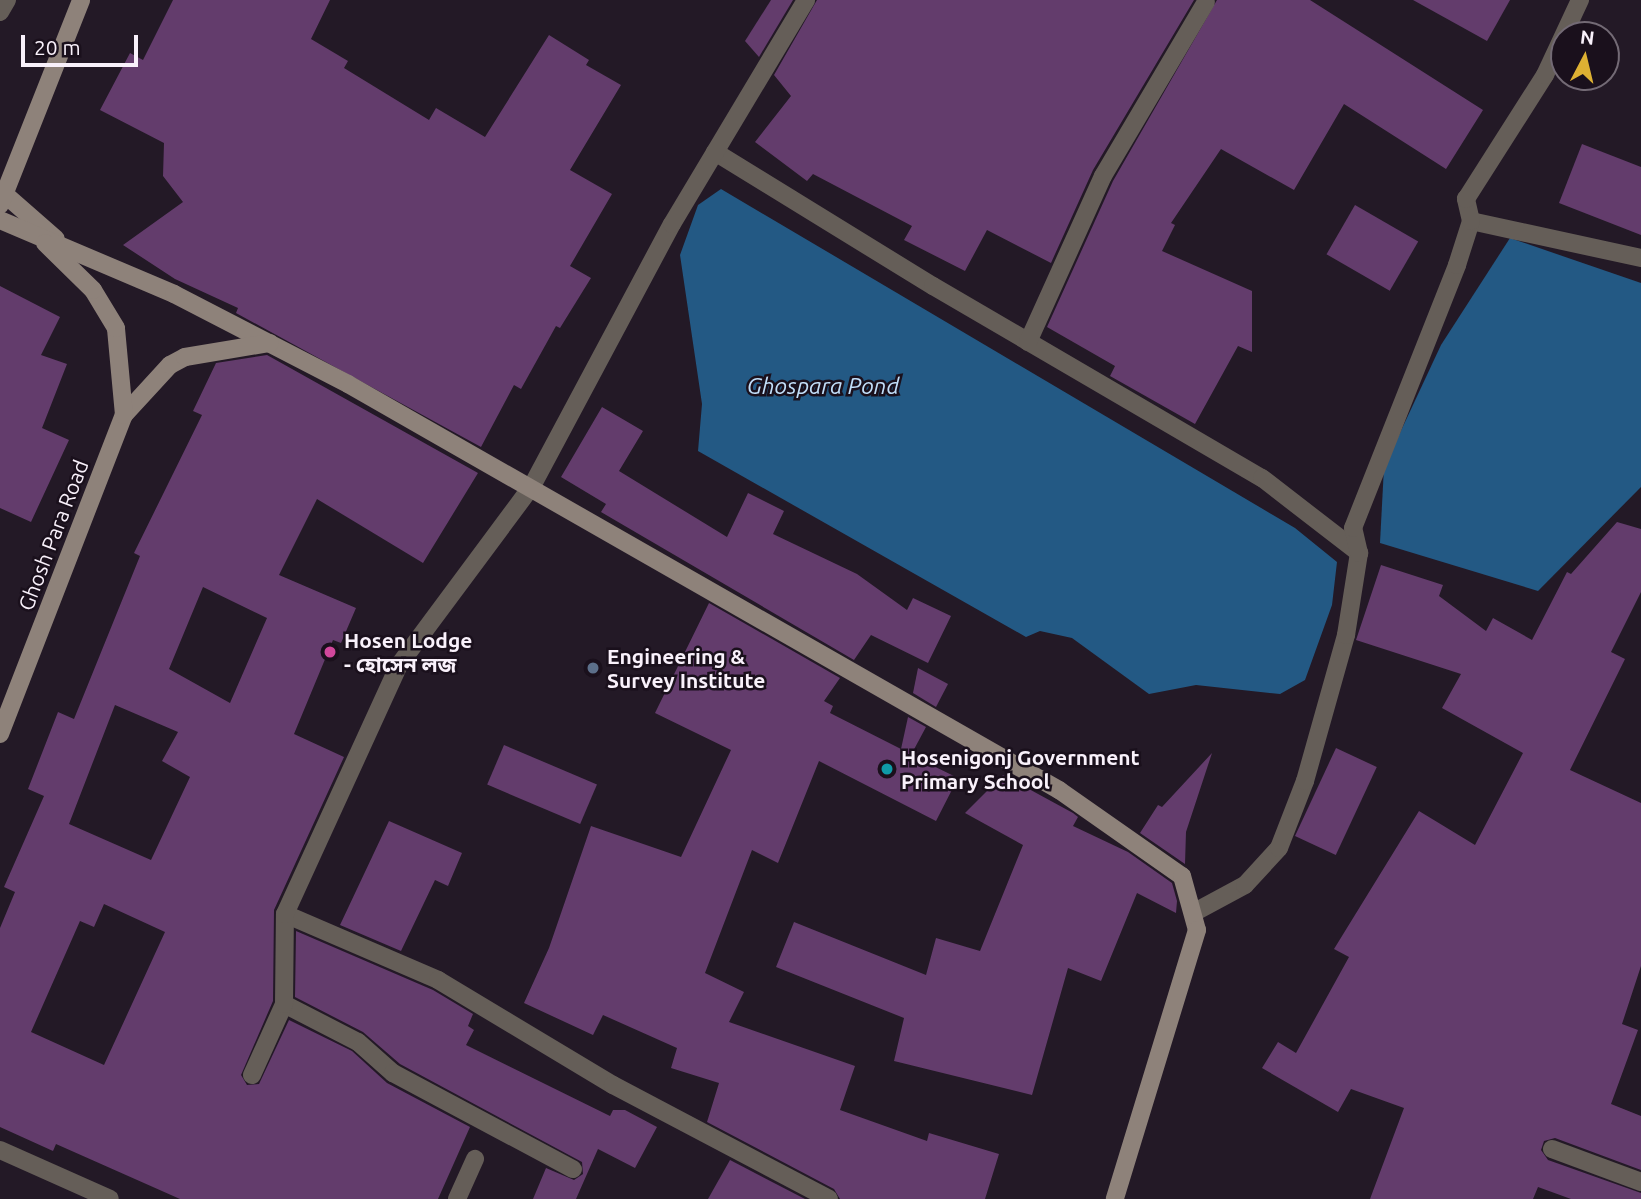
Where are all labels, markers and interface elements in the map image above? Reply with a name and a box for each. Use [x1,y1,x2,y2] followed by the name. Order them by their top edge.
[24,21,142,65] scale bar
[1550,21,1620,91] north arrow
[1579,25,1596,49] text: N
[34,35,81,59] text: 20 m
[747,372,899,400] water label: Ghospara Pond
[13,456,93,614] street label: Ghosh Para Road
[344,627,472,677] place label: Hosen Lodge - হোসেন লজ
[607,643,765,693] place label: Engineering & Survey Institute
[322,644,338,660] marker: Hosen Lodge - হোসেন লজ
[585,660,601,676] marker: Engineering & Survey Institute
[901,744,1140,794] place label: Hosenigonj Government Primary School
[879,761,895,777] marker: Hosenigonj Government Primary School

